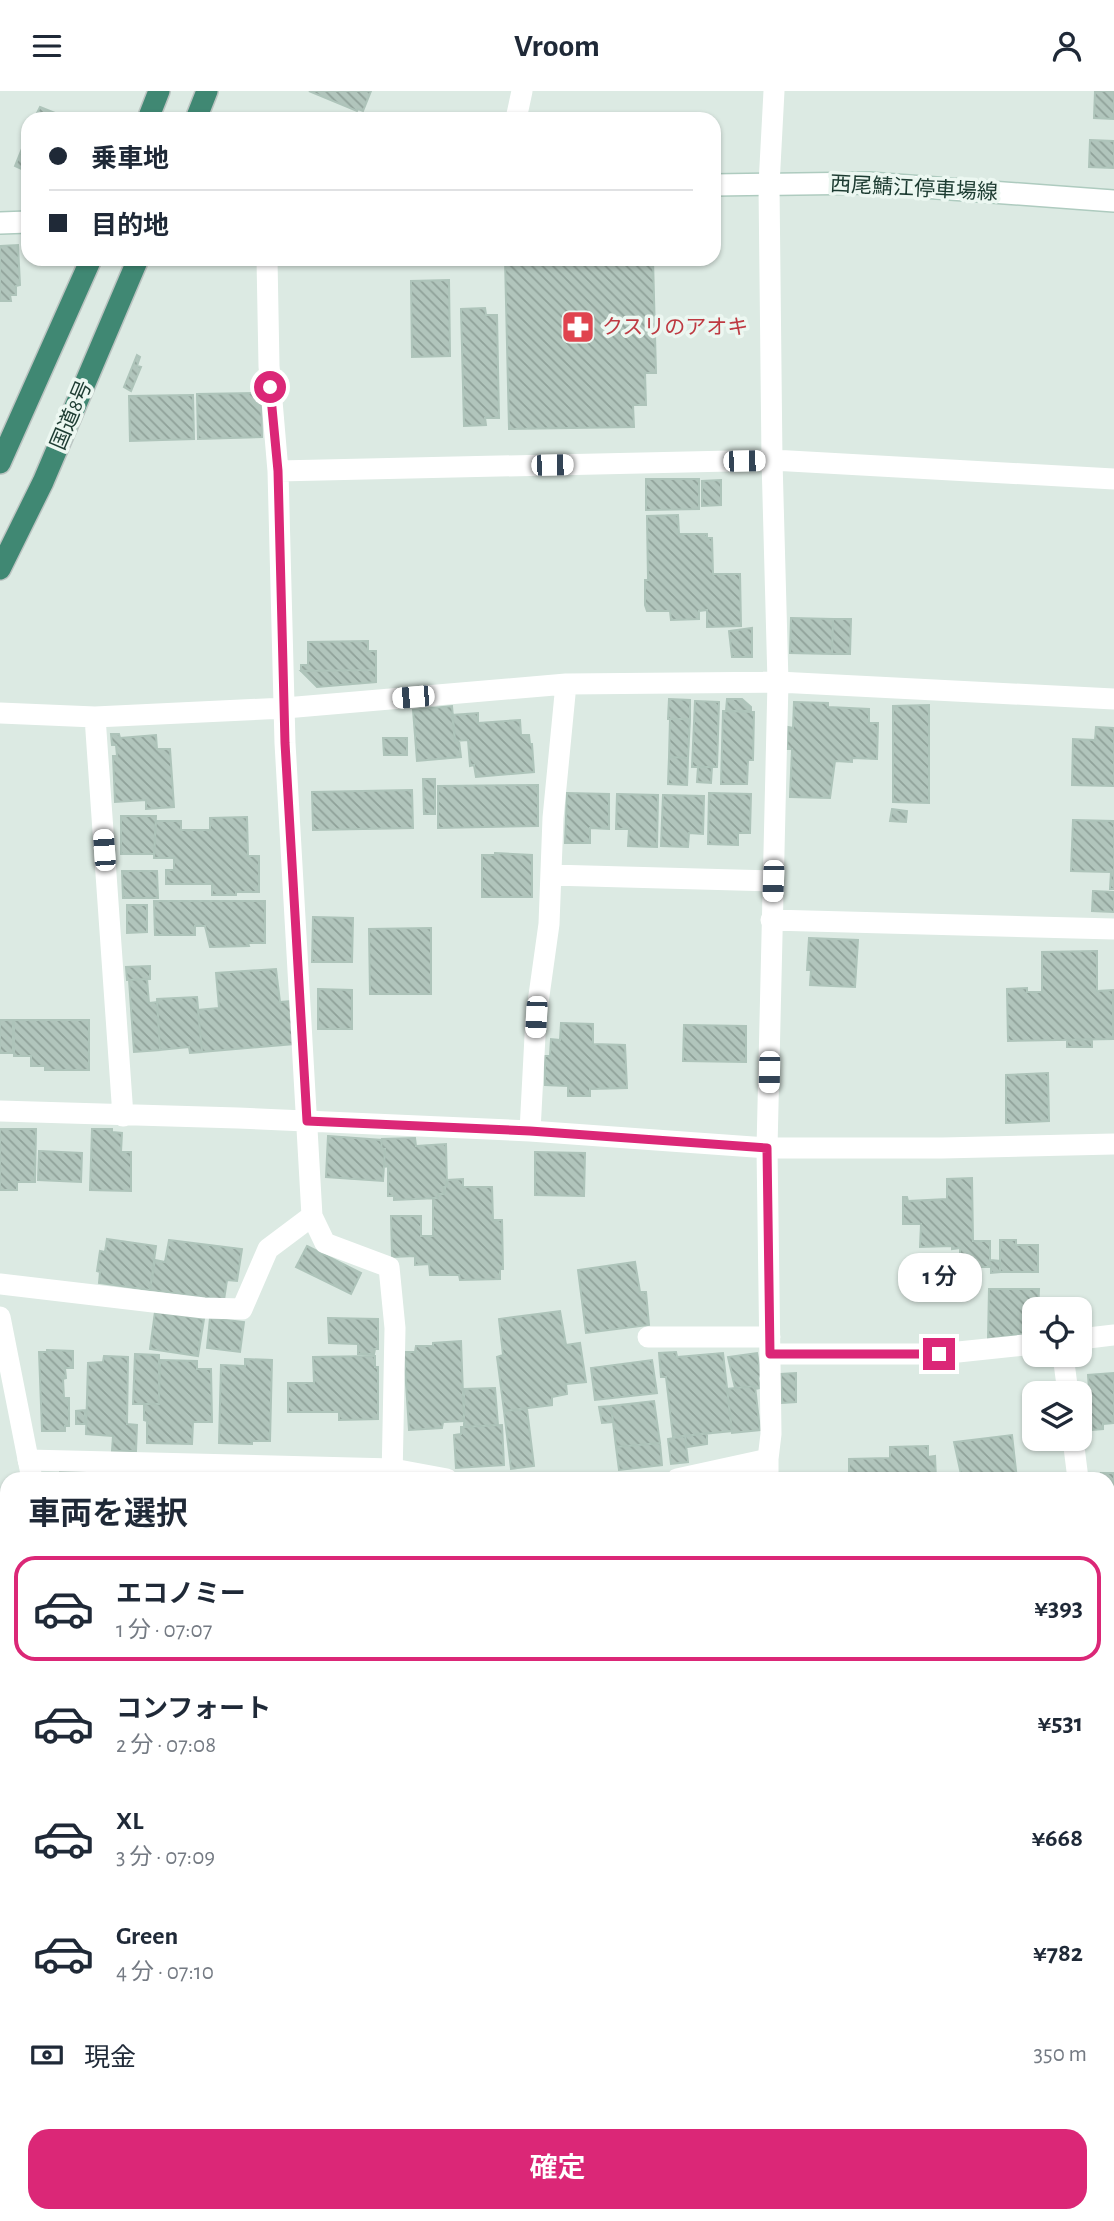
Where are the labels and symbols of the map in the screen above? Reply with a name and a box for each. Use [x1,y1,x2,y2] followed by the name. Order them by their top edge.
[830,173,998,203] street label: 西尾鯖江停車場線
[559,308,597,346] pharmacy icon: クスリのアオキ
[602,316,748,338] place label: クスリのアオキ
[254,371,286,403] route start
[47,377,95,453] street label: 国道8号
[723,450,766,472] car
[531,454,574,476] car
[392,685,435,709] car
[93,828,116,872] car
[762,860,785,902] car
[525,995,548,1039] car
[759,1051,780,1093] car
[897,1253,981,1301] callout: 1 分
[923,1338,955,1370] route end

